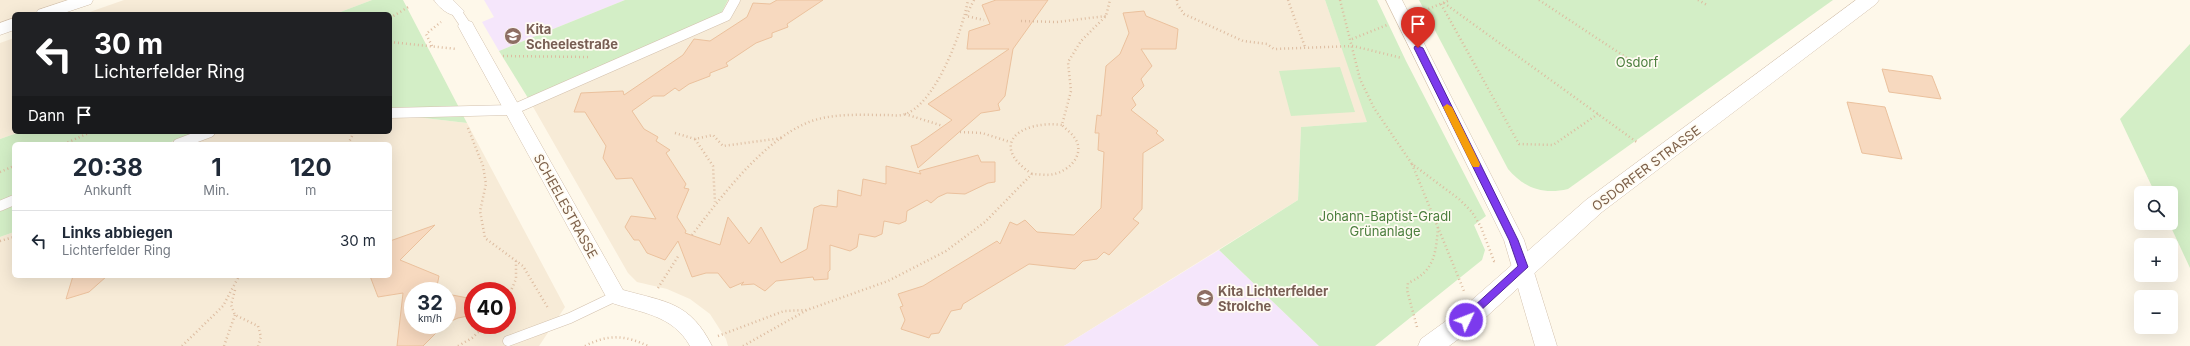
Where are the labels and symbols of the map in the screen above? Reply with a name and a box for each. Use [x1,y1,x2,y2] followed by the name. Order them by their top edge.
[1401,7.0,1435,48] pin
[526,21,618,52] place label: Kita Scheelestraße
[503,26,523,46] school or university icon: Kita Scheelestraße
[1616,54,1658,70] park label: Osdorf
[1588,122,1704,214] street label: OSDORFER STRASSE
[531,151,601,261] street label: SCHEELESTRASSE
[1319,208,1451,239] park label: Johann-Baptist-Gradl Grünanlage
[464,282,516,334] speed limit sign: 40
[1218,283,1329,314] place label: Kita Lichterfelder Strolche
[1195,288,1215,308] school or university icon: Kita Lichterfelder Strolche
[1445,299,1487,341] position arrow

